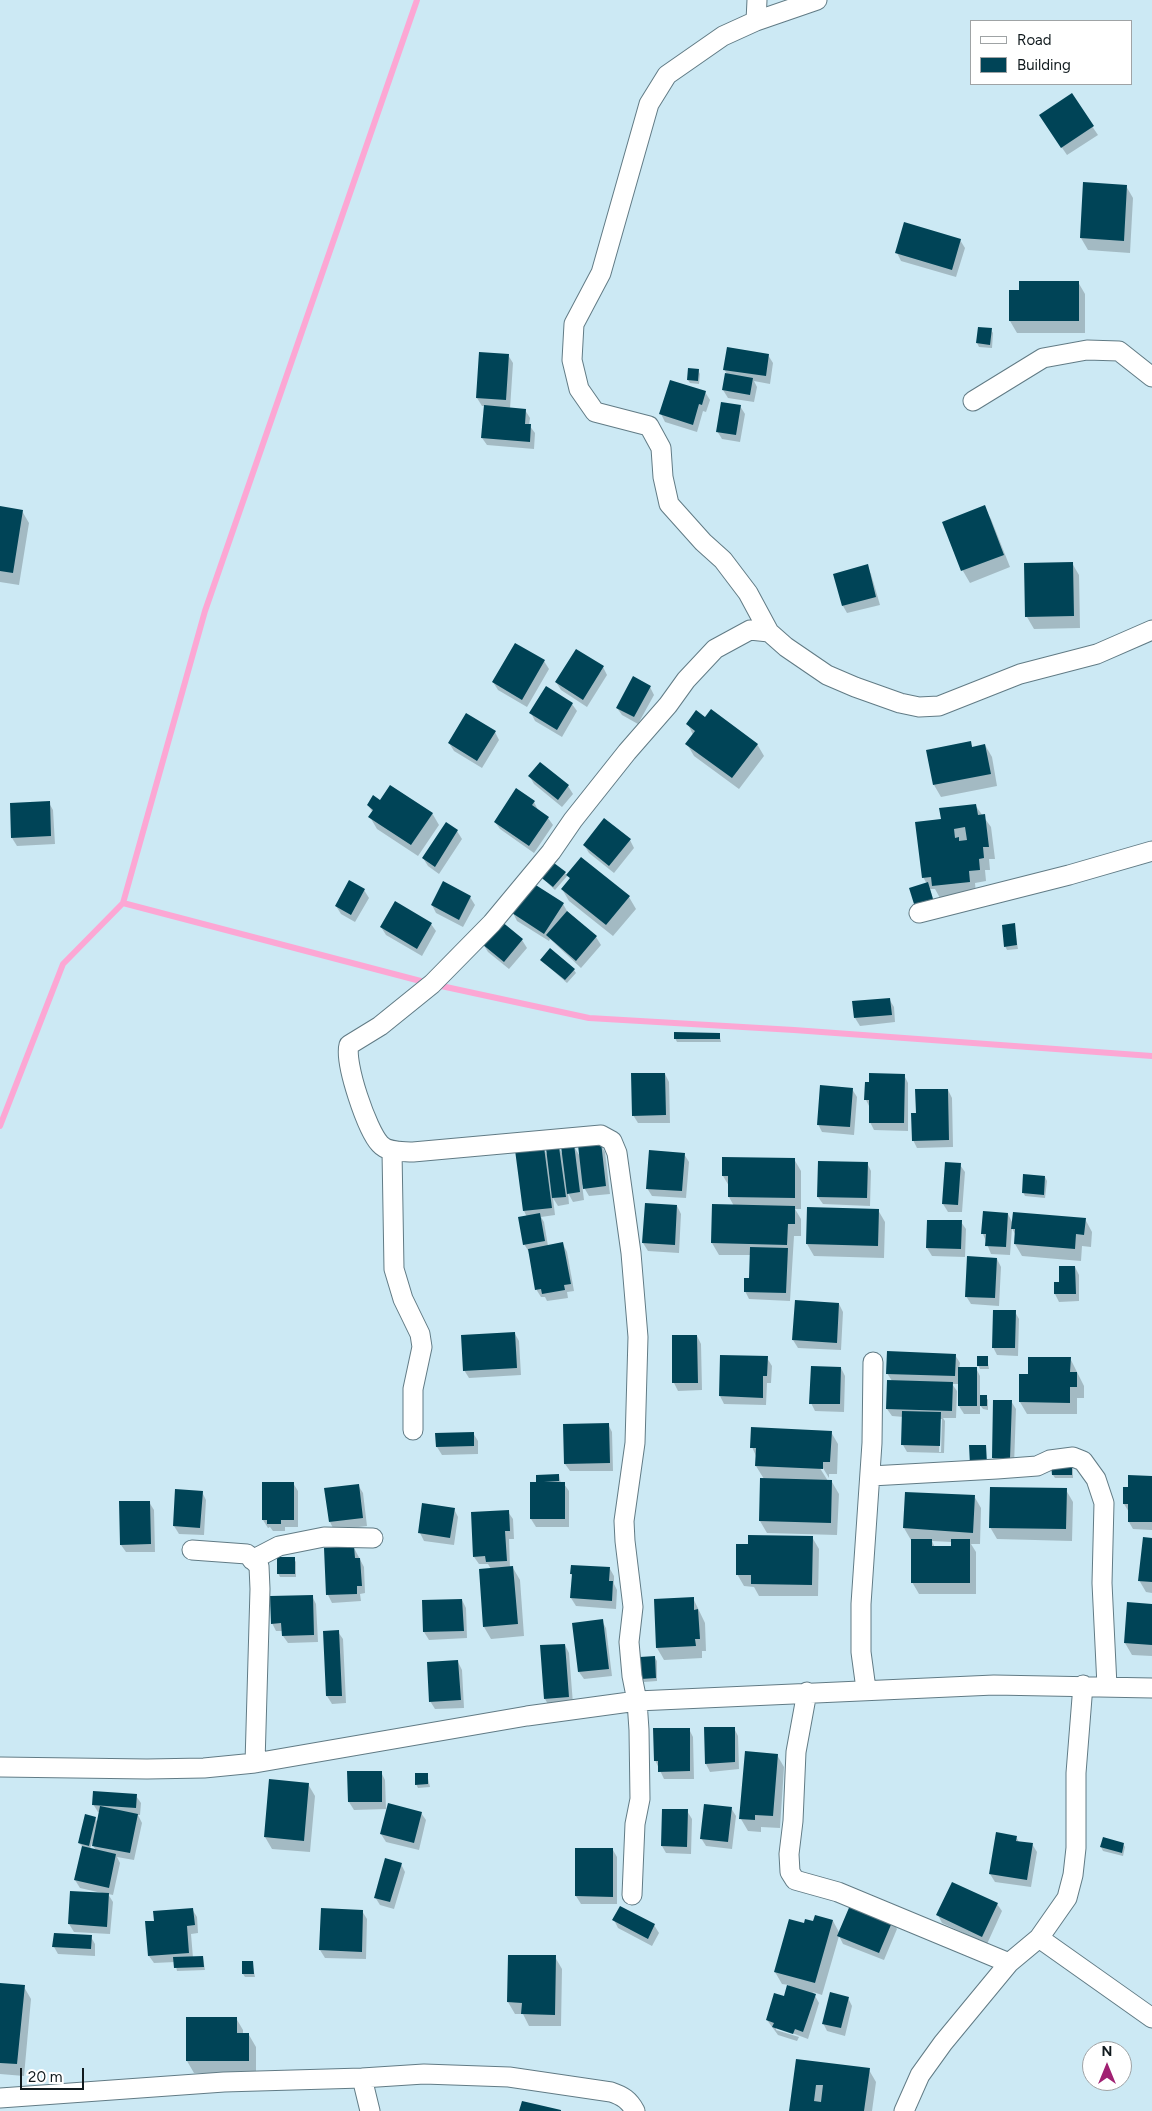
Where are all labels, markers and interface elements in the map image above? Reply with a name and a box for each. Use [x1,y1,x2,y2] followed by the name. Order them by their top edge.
[970,20,1132,85] legend
[1017,31,1052,49] text: Road
[1017,56,1071,74] text: Building
[1082,2041,1132,2091] north arrow
[1102,2043,1112,2060] text: N
[22,2058,86,2090] scale bar
[28,2068,62,2086] text: 20 m

